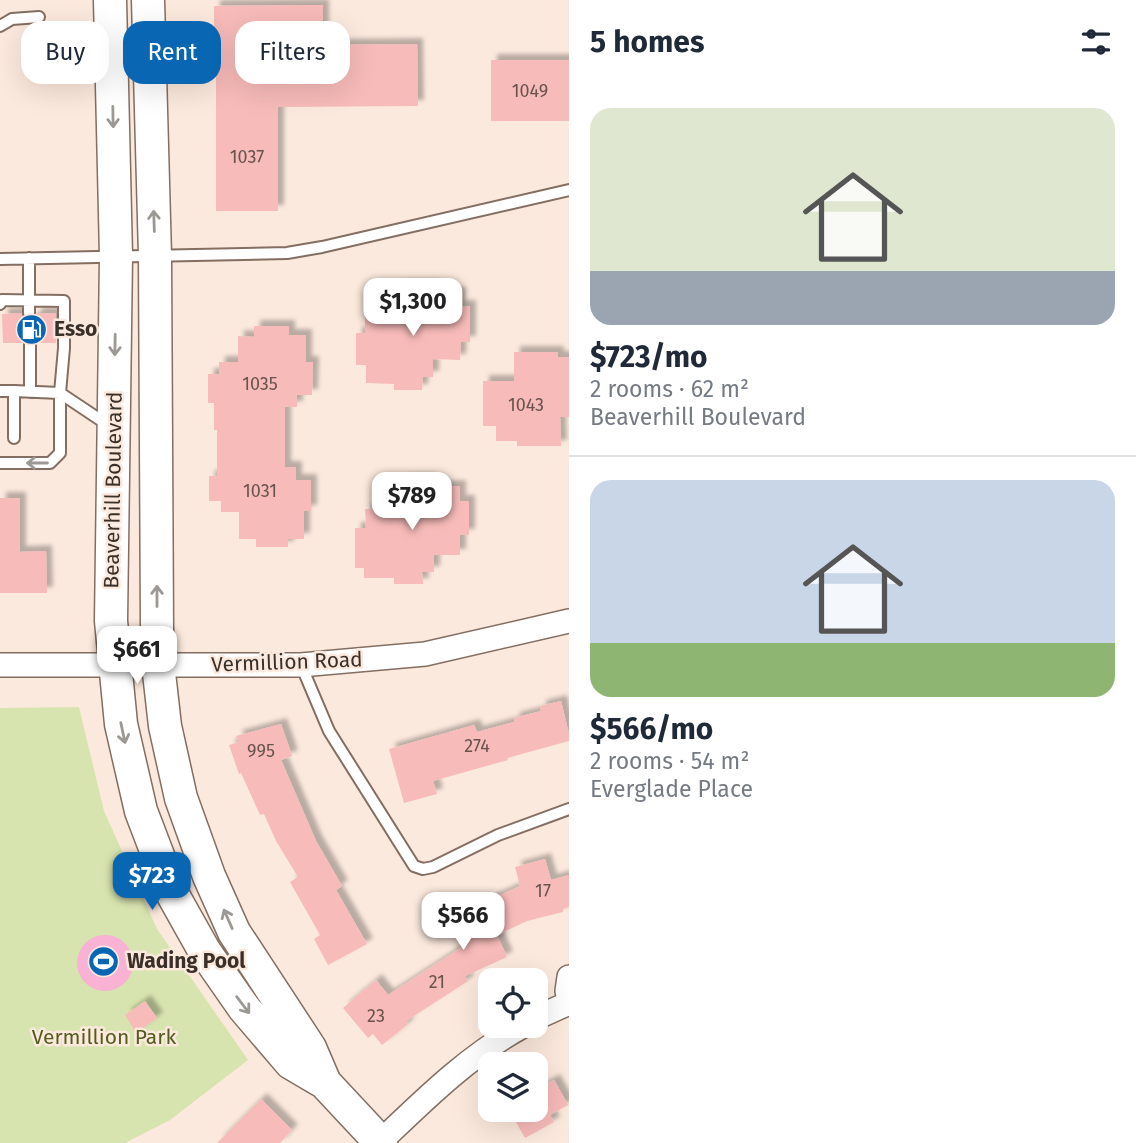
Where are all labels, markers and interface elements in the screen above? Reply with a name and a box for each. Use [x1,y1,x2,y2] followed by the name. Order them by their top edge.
[21,21,109,84] chip: Buy
[123,21,221,84] chip: Rent
[235,21,350,84] chip: Filters
[1077,23,1115,61] icon: filters
[590,24,704,60] text: 5 homes
[512,80,548,102] house number: 1049
[106,105,119,128] one-way arrow
[230,146,264,168] house number: 1037
[790,154,916,280] icon: home
[148,210,161,233] one-way arrow
[356,278,470,338] pin: $1,300
[379,287,447,315] text: $1,300
[14,312,48,346] fuel station icon: Esso
[54,316,97,342] place label: Esso
[108,333,121,356] one-way arrow
[590,339,708,375] text: $723/mo
[242,373,278,395] house number: 1035
[590,375,749,403] text: 2 rooms · 62 m²
[98,391,128,589] street label: Beaverhill Boulevard
[508,394,544,416] house number: 1043
[590,403,806,431] text: Beaverhill Boulevard
[26,456,49,470] one-way arrow
[371,472,453,532] pin: $789
[243,480,277,502] house number: 1031
[388,481,436,509] text: $789
[790,526,916,652] icon: home
[150,585,164,608] one-way arrow
[96,626,178,686] pin: $661
[113,635,161,663] text: $661
[211,646,363,678] street label: Vermillion Road
[590,711,713,747] text: $566/mo
[117,721,131,744] one-way arrow
[464,735,490,757] house number: 274
[247,740,275,762] house number: 995
[590,747,749,775] text: 2 rooms · 54 m²
[590,775,753,803] text: Everglade Place
[111,852,193,912] pin: $723
[129,861,175,889] text: $723
[535,880,551,902] house number: 17
[422,892,504,952] pin: $566
[438,901,488,929] text: $566
[221,909,234,930] one-way arrow
[87,944,121,978] sports icon: Wading Pool
[127,948,246,974] place label: Wading Pool
[478,968,548,1122] map controls
[478,968,548,1038] button: locate
[429,971,445,993] house number: 21
[235,996,250,1014] one-way arrow
[367,1005,385,1027] house number: 23
[32,1024,176,1050] park label: Vermillion Park
[478,1052,548,1122] button: layers

